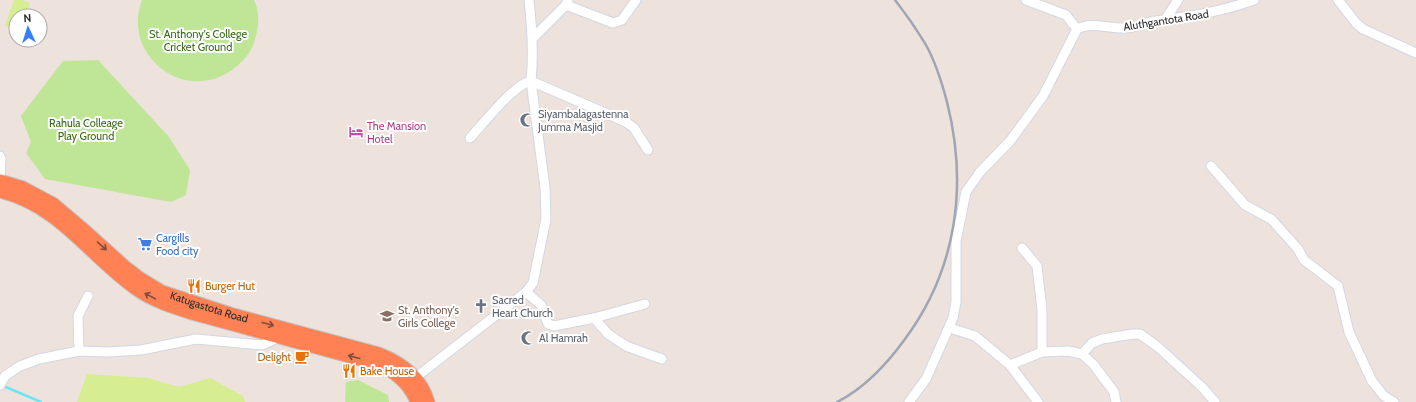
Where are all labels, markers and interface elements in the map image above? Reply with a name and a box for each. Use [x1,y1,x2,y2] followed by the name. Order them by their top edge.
[1122,6,1210,34] street label: Aluthgantota Road
[8,8,48,48] north arrow
[23,11,32,25] text: N
[149,27,247,54] park label: St. Anthony's College Cricket Ground
[537,107,629,134] place label: Siyambalagastenna Jumma Masjid
[519,112,535,128] mosque icon: Siyambalagastenna Jumma Masjid
[49,116,123,143] park label: Rahula Colleage Play Ground
[367,119,426,146] place label: The Mansion Hotel
[348,124,364,140] hotel icon: The Mansion Hotel
[156,231,199,258] place label: Cargills Food city
[137,236,153,252] supermarket icon: Cargills Food city
[97,242,108,251] one-way arrow
[186,278,202,294] restaurant icon: Burger Hut
[205,279,255,293] place label: Burger Hut
[168,288,250,326] street label: Katugastota Road
[144,292,156,300] one-way arrow
[492,293,553,320] place label: Sacred Heart Church
[473,298,489,314] church icon: Sacred Heart Church
[398,303,460,330] place label: St. Anthony's Girls College
[379,308,395,324] school or university icon: St. Anthony's Girls College
[261,321,274,328] one-way arrow
[520,330,536,346] mosque icon: Al Hamrah
[539,331,588,345] place label: Al Hamrah
[294,349,310,365] cafe icon: Delight
[257,350,291,364] place label: Delight
[348,353,361,360] one-way arrow
[341,363,357,379] restaurant icon: Bake House
[360,364,415,378] place label: Bake House

